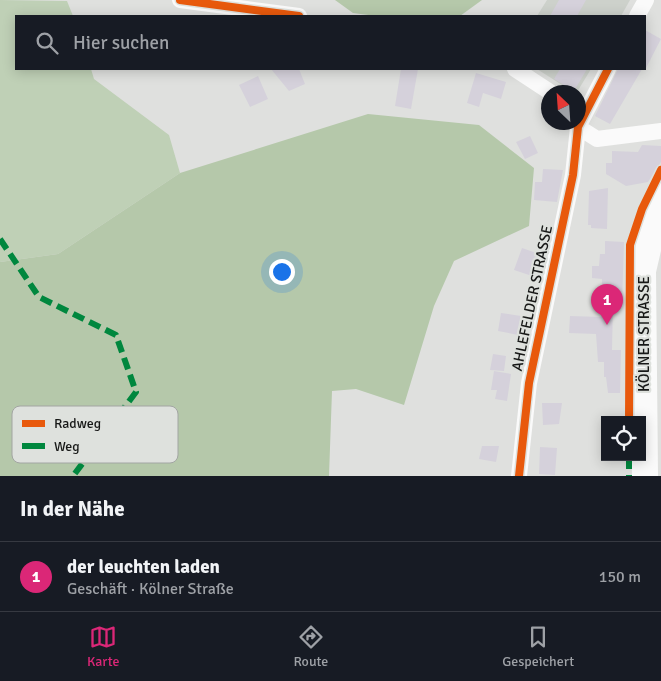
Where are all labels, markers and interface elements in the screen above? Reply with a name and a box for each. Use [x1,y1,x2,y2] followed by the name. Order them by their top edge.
[15,15,646,70] search box
[33,29,61,57] icon: search
[73,31,169,55] text: Hier suchen
[541,85,586,130] north arrow
[508,223,556,373] street label: AHLEFELDER STRASSE
[269,259,295,285] your location
[635,276,653,392] street label: KÖLNER STRASSE
[591,284,623,325] pin: 1
[12,406,178,463] legend
[54,415,101,432] text: Radweg
[601,416,646,461] map controls
[601,416,646,461] button: locate
[54,438,80,455] text: Weg
[20,496,125,522] text: In der Nähe
[67,555,220,579] text: der leuchten laden
[32,567,40,587] text: 1
[599,567,641,587] text: 150 m
[67,579,234,599] text: Geschäft · Kölner Straße
[87,623,120,670] tab: Karte
[293,623,328,670] tab: Route
[502,623,574,670] tab: Gespeichert

